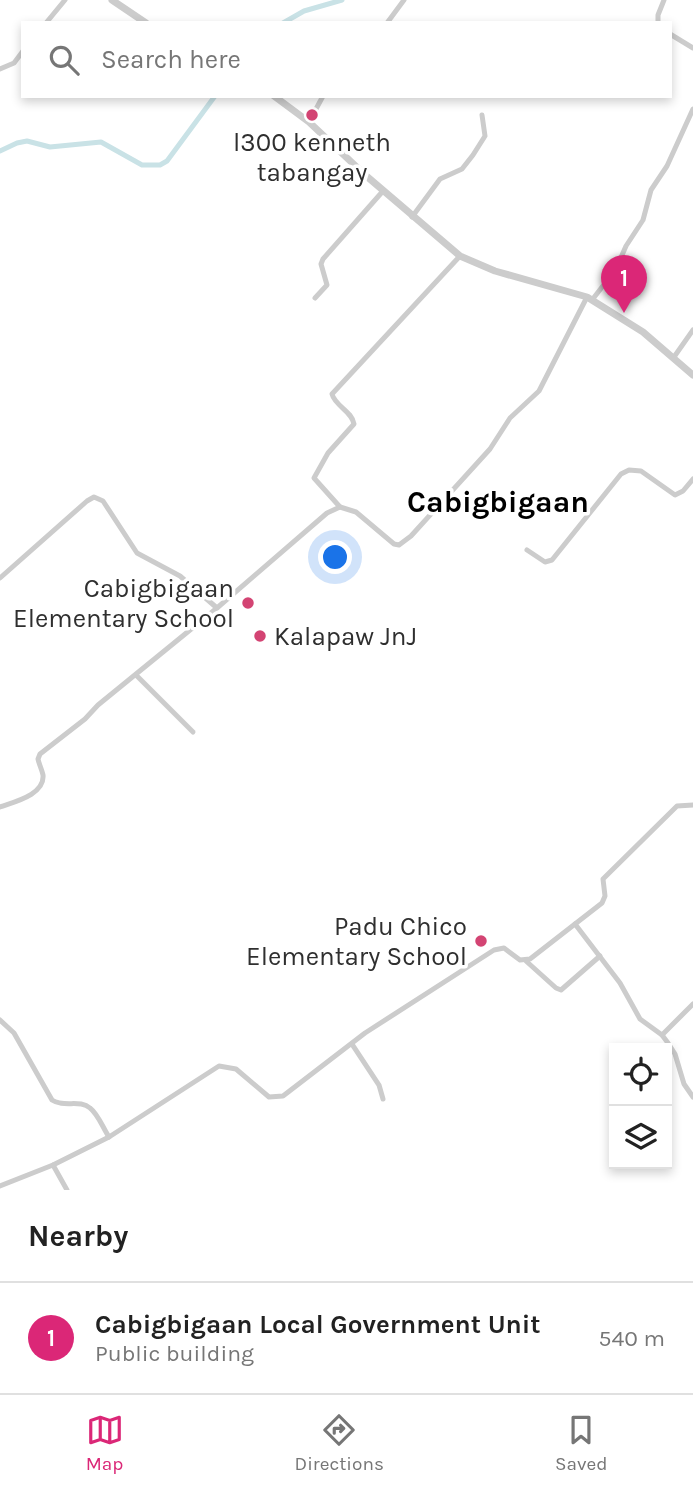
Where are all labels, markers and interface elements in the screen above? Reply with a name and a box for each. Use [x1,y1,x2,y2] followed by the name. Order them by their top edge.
[21,21,672,98] search box
[45,41,83,79] icon: search
[101,44,241,75] text: Search here
[304,107,320,123] marker: l300 kenneth tabangay
[233,127,391,188] place label: l300 kenneth tabangay
[601,255,647,313] pin: 1
[407,484,589,520] district label: Cabigbigaan
[318,540,352,574] your location
[13,573,234,634] place label: Cabigbigaan Elementary School
[240,595,256,611] marker: Cabigbigaan Elementary School
[274,621,417,652] place label: Kalapaw JnJ
[252,628,268,644] marker: Kalapaw JnJ
[246,911,467,972] place label: Padu Chico Elementary School
[473,933,489,949] marker: Padu Chico Elementary School
[609,1043,672,1169] map controls
[609,1043,672,1106] button: locate
[609,1106,672,1169] button: layers
[28,1218,128,1254] text: Nearby
[95,1309,541,1340] text: Cabigbigaan Local Government Unit
[47,1325,55,1352] text: 1
[599,1325,665,1352] text: 540 m
[95,1340,254,1367] text: Public building
[86,1411,124,1475] tab: Map
[295,1411,384,1475] tab: Directions
[555,1411,607,1475] tab: Saved

